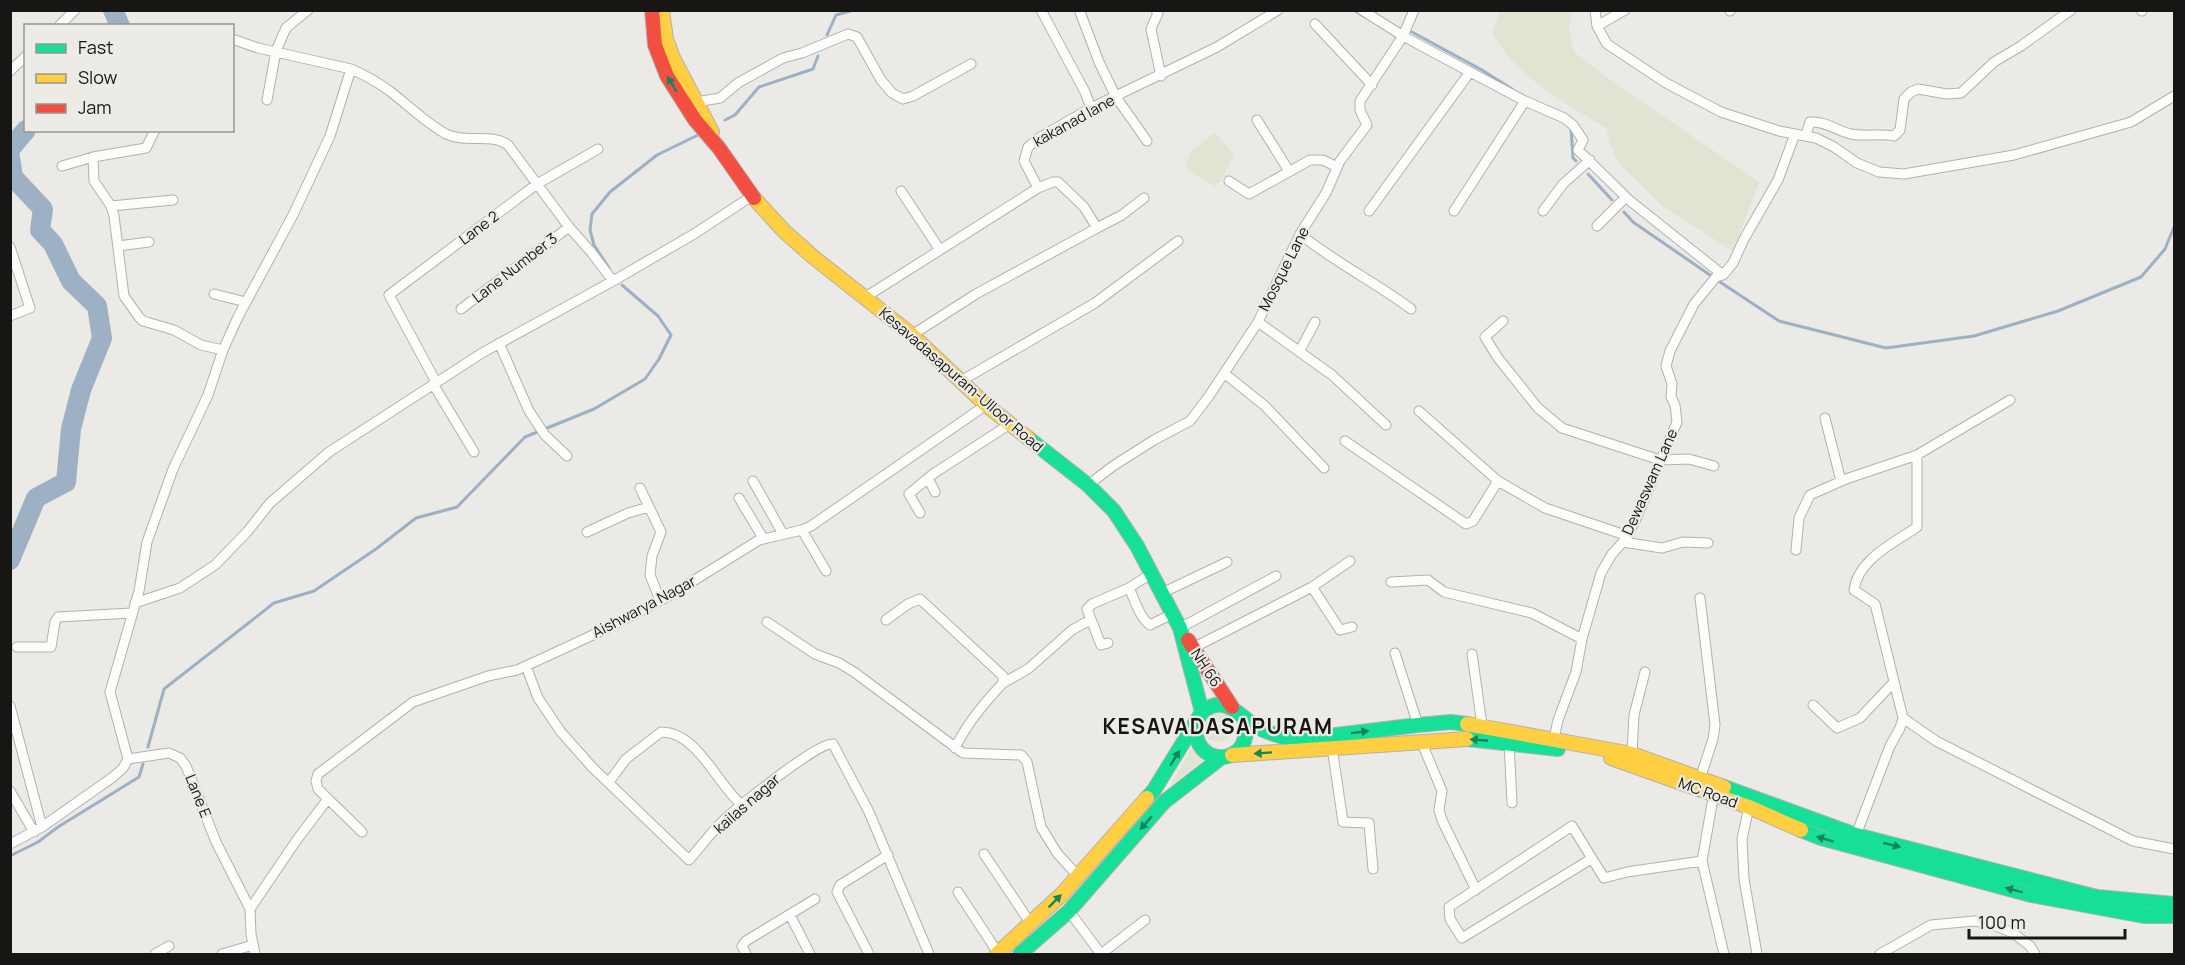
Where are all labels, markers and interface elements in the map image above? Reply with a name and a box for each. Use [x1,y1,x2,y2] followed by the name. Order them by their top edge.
[24,24,234,132] legend
[78,35,113,59] text: Fast
[78,65,118,89] text: Slow
[667,76,678,92] one-way arrow
[1029,89,1118,152] street label: kakanad lane
[78,95,112,119] text: Jam
[454,206,503,250] street label: Lane 2
[1253,223,1314,315] street label: Mosque Lane
[468,228,562,308] street label: Lane Number 3
[875,302,1048,457] street label: Kesavadasapuram-Ulloor Road
[1617,425,1682,538] street label: Dewaswam Lane
[588,570,700,643] street label: Aishwarya Nagar
[1186,644,1227,691] street label: NH 66
[1103,712,1333,740] district label: KESAVADASAPURAM
[1350,727,1369,737] one-way arrow
[1469,735,1488,745] one-way arrow
[1254,748,1273,757] one-way arrow
[1169,750,1180,766] one-way arrow
[709,768,785,838] street label: kailas nagar
[180,771,217,821] street label: Lane E
[1676,772,1741,813] street label: MC Road
[1140,815,1153,830] one-way arrow
[1816,834,1834,843] one-way arrow
[1883,840,1902,850] one-way arrow
[2004,885,2023,895] one-way arrow
[1048,894,1062,908] one-way arrow
[1969,902,2125,940] scale bar
[1978,910,2026,934] text: 100 m

